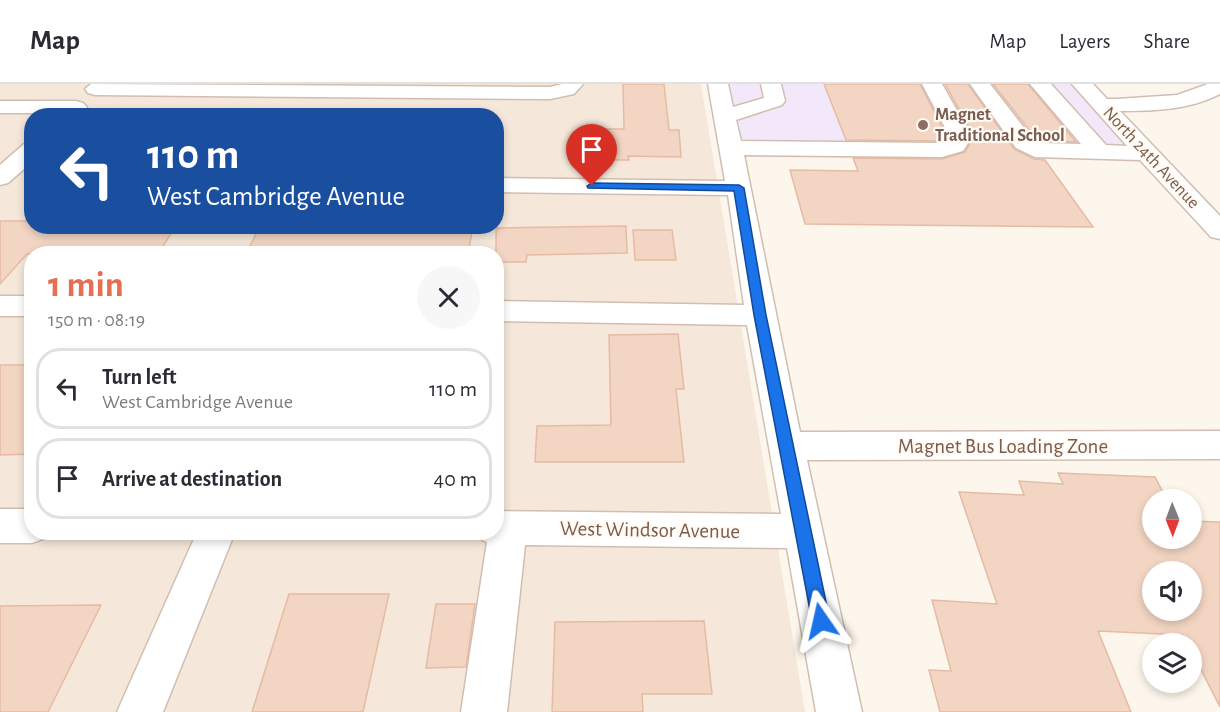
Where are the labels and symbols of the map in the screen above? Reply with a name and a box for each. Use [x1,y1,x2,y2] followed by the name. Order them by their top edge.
[1099,104,1203,212] street label: North 24th Avenue
[935,106,1065,145] place label: Magnet Traditional School
[916,118,930,132] marker: Magnet Traditional School
[566,124,617,186] pin
[898,436,1108,457] street label: Magnet Bus Loading Zone
[1142,489,1202,549] north arrow
[560,518,740,542] street label: West Windsor Avenue
[789,589,853,653] position arrow

